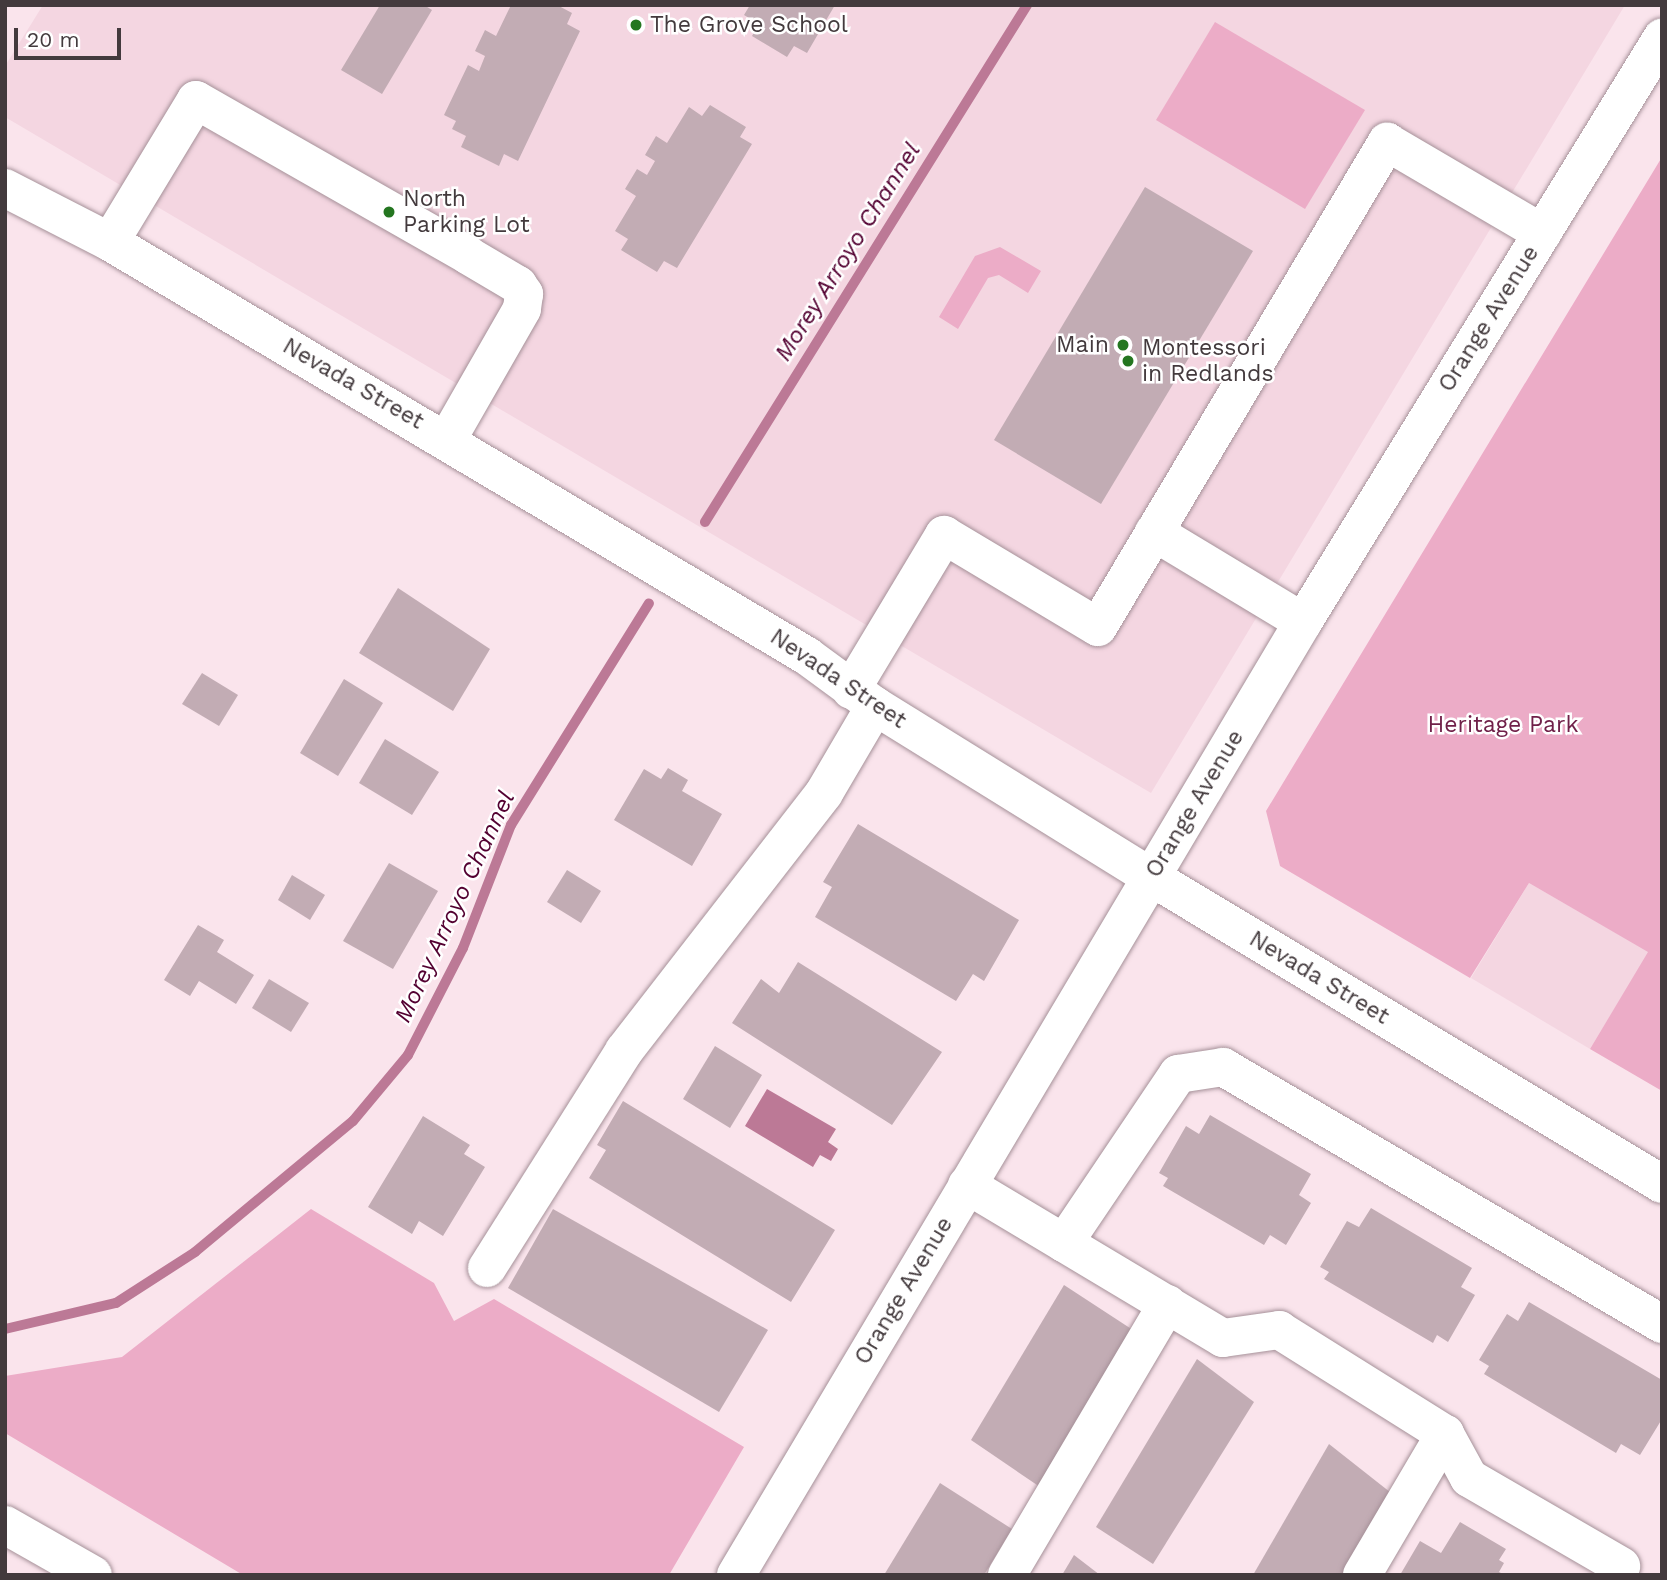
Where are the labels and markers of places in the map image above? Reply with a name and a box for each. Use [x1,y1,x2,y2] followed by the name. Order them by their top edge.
[650,11,848,39] place label: The Grove School
[628,17,644,33] marker: The Grove School
[403,185,530,239] place label: North Parking Lot
[381,204,397,220] marker: North Parking Lot
[1056,331,1109,359] place label: Main
[1142,334,1274,388] place label: Montessori in Redlands
[1115,337,1131,353] marker: Main
[1120,353,1136,369] marker: Montessori in Redlands

